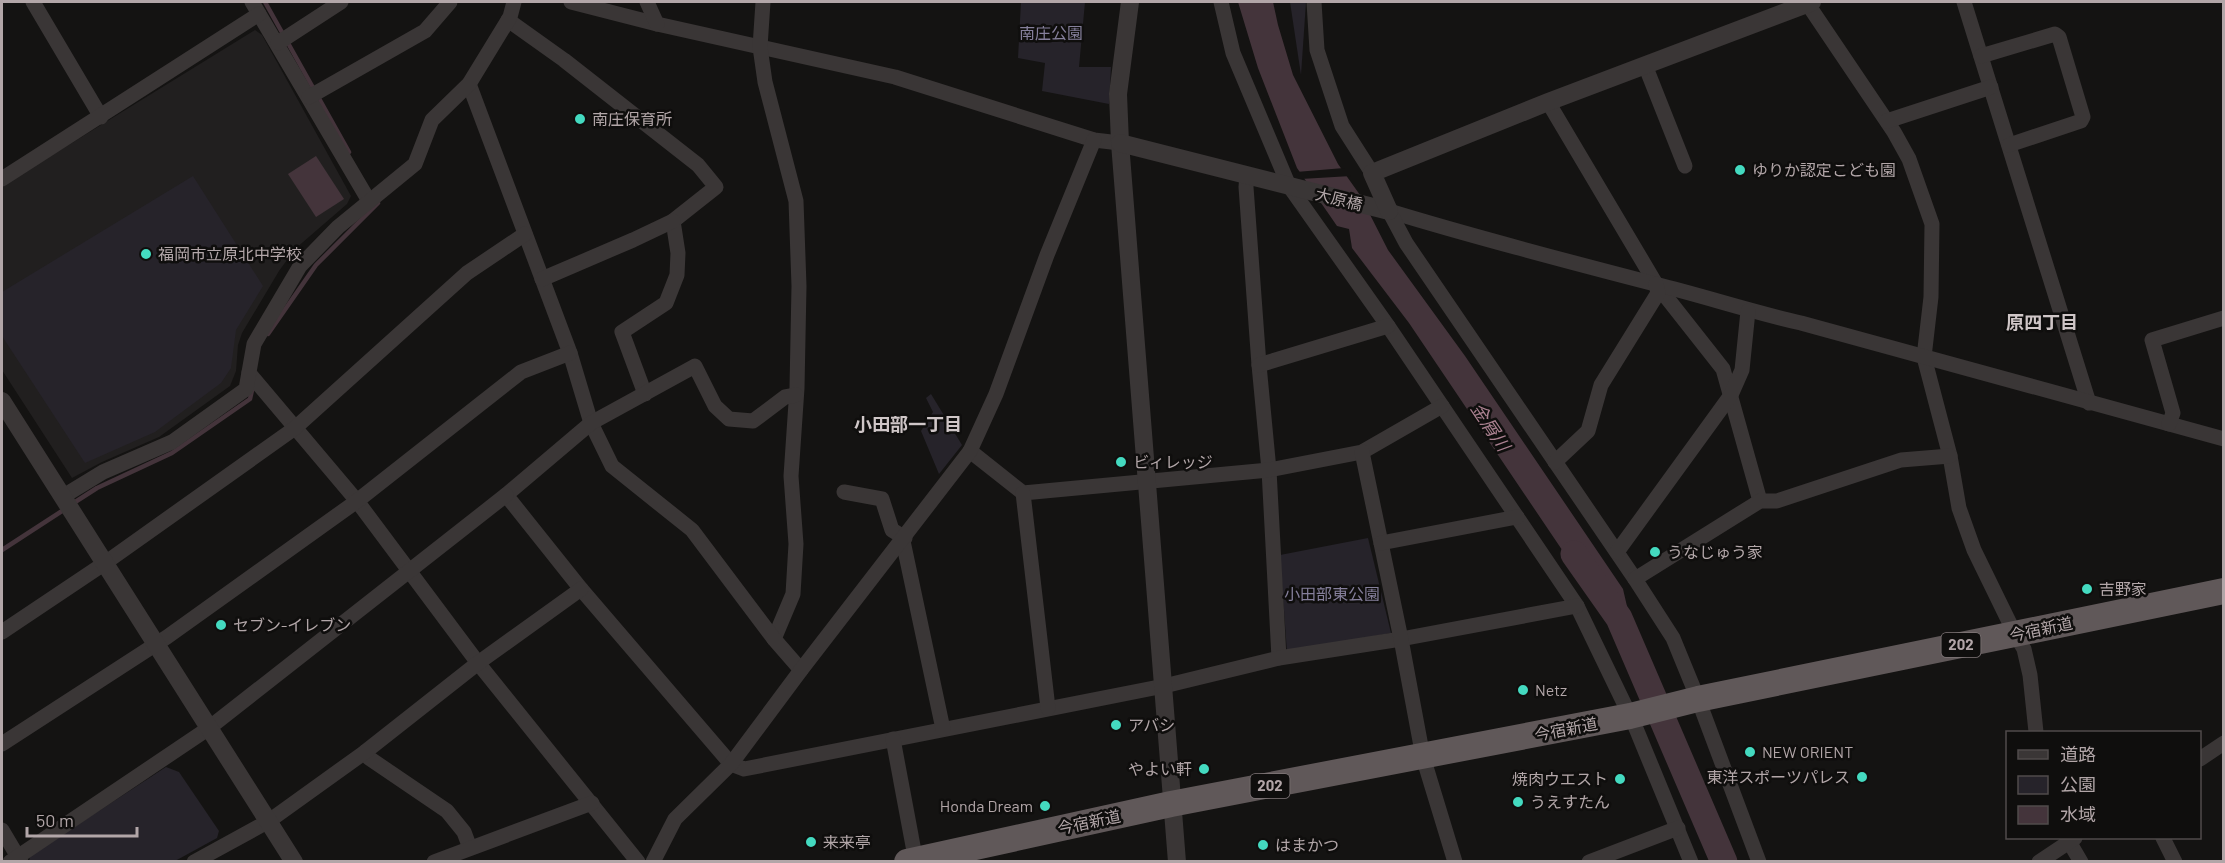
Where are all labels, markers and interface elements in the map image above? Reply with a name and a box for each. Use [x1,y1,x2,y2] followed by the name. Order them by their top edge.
[1019,23,1083,42] park label: 南庄公園
[592,109,672,128] place label: 南庄保育所
[573,112,587,126] marker: 南庄保育所
[1752,160,1896,179] place label: ゆりか認定こども園
[1733,163,1747,177] marker: ゆりか認定こども園
[1314,183,1365,214] street label: 大原橋
[158,244,302,263] place label: 福岡市立原北中学校
[139,247,153,261] marker: 福岡市立原北中学校
[2006,311,2078,333] district label: 原四丁目
[1467,398,1516,457] water label: 金屑川
[854,413,962,435] district label: 小田部一丁目
[1133,452,1213,471] place label: ビィレッジ
[1114,455,1128,469] marker: ビィレッジ
[1667,542,1763,561] place label: うなじゅう家
[1648,545,1662,559] marker: うなじゅう家
[2099,579,2147,598] place label: 吉野家
[2080,582,2094,596] marker: 吉野家
[1284,584,1380,603] park label: 小田部東公園
[2008,613,2074,644] street label: 今宿新道
[233,615,351,634] place label: セブン-イレブン
[214,618,228,632] marker: セブン-イレブン
[1942,633,1980,657] road number: 202
[1535,680,1567,699] place label: Netz
[1516,683,1530,697] marker: Netz
[1533,713,1599,744] street label: 今宿新道
[1128,715,1175,734] place label: アバシ
[1109,718,1123,732] marker: アバシ
[2006,731,2201,839] legend
[1762,742,1853,761] place label: NEW ORIENT
[2060,743,2096,765] text: 道路
[1743,745,1757,759] marker: NEW ORIENT
[1128,759,1192,778] place label: やよい軒
[1197,762,1211,776] marker: やよい軒
[1706,767,1850,786] place label: 東洋スポーツパレス
[1512,769,1608,788] place label: 焼肉ウエスト
[1855,770,1869,784] marker: 東洋スポーツパレス
[1613,772,1627,786] marker: 焼肉ウエスト
[2060,773,2096,795] text: 公園
[1250,774,1290,798] road number: 202
[1530,792,1610,811] place label: うえすたん
[1511,795,1525,809] marker: うえすたん
[940,796,1033,815] place label: Honda Dream
[1038,799,1052,813] marker: Honda Dream
[27,800,136,838] scale bar
[2060,803,2096,825] text: 水域
[1056,806,1122,837] street label: 今宿新道
[36,809,74,831] text: 50 m
[823,832,871,851] place label: 来来亭
[804,835,818,849] marker: 来来亭
[1275,835,1339,854] place label: はまかつ
[1256,838,1270,852] marker: はまかつ

